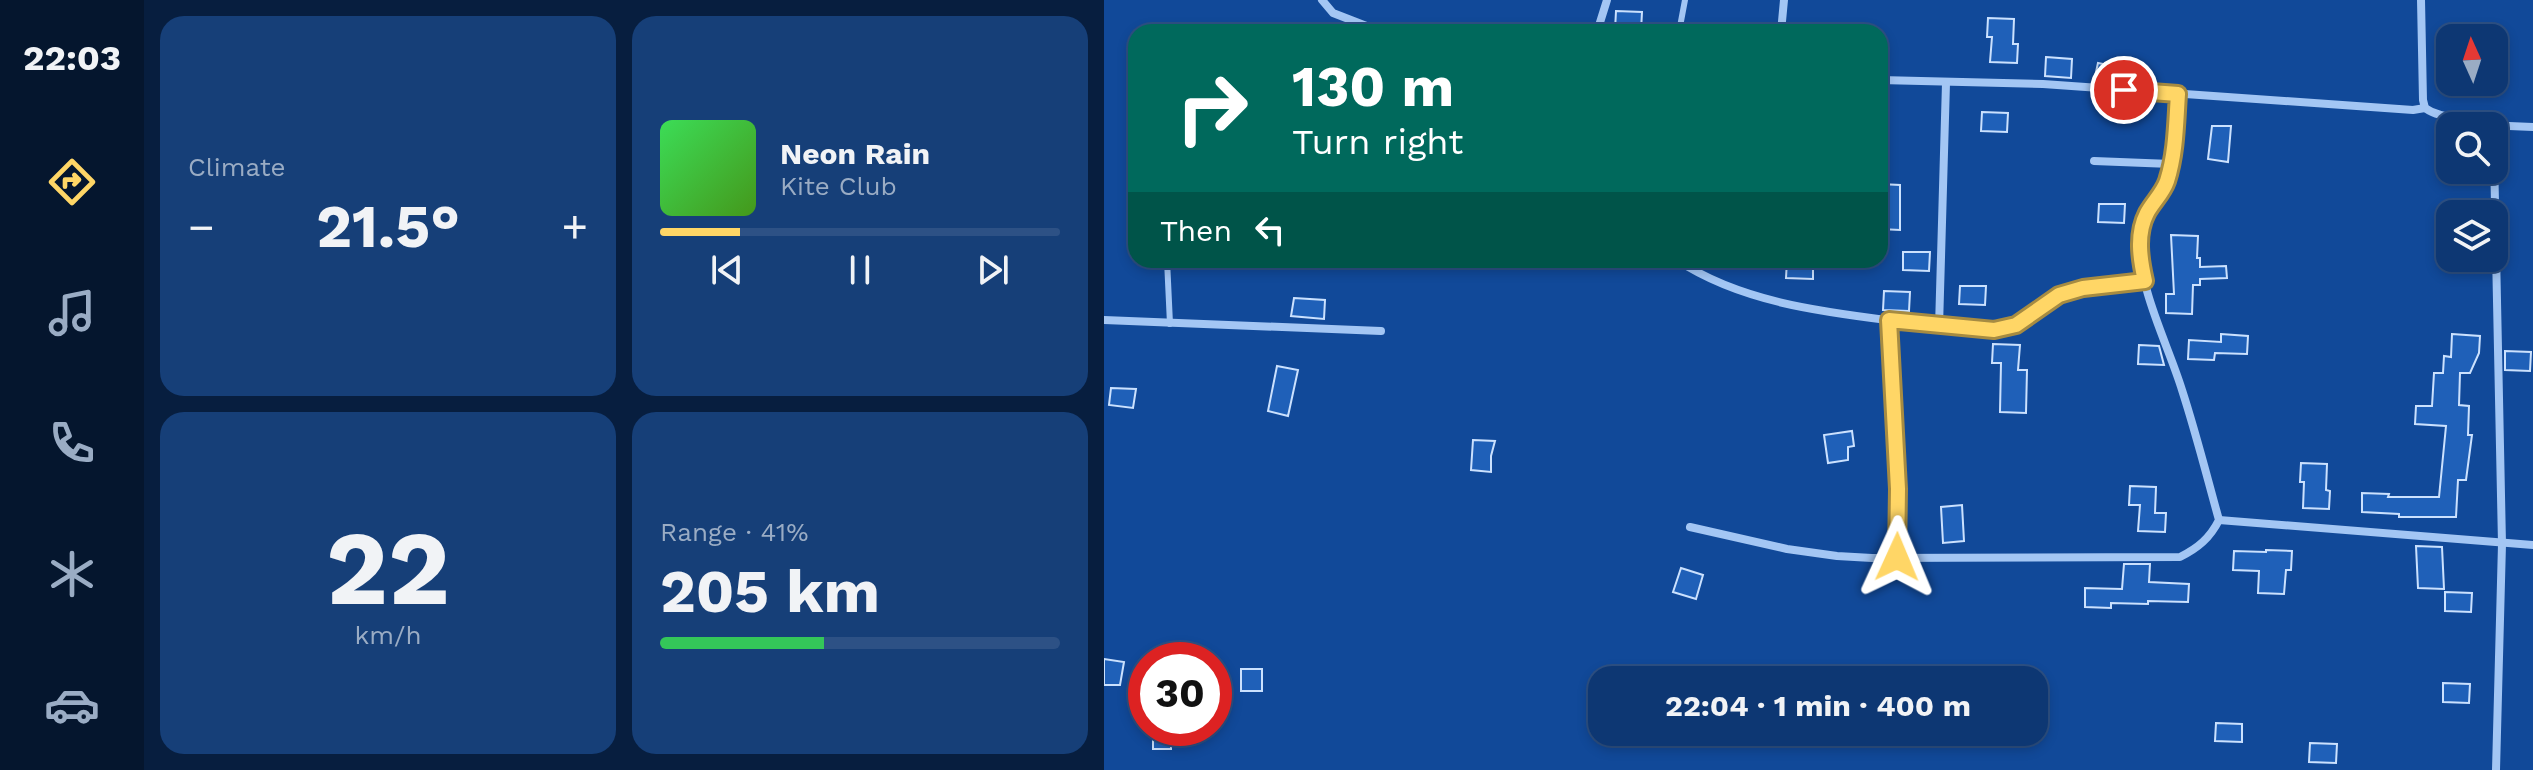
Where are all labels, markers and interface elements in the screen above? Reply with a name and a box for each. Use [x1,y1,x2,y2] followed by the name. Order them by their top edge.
[2436,24,2508,96] north arrow
[2436,24,2508,272] map controls
[23,37,121,79] text: 22:03
[1292,54,1454,120] text: 130 m
[1160,56,1264,160] icon: right
[2090,56,2158,124] pin
[2102,68,2146,112] icon: arrive
[2436,112,2508,184] button: search
[1292,121,1463,163] text: Turn right
[780,136,930,171] text: Neon Rain
[188,152,286,182] text: Climate
[44,154,100,210] icon: directions
[780,171,897,201] text: Kite Club
[316,191,460,262] text: 21.5°
[2436,200,2508,272] button: layers
[188,201,215,253] text: −
[561,201,588,253] text: +
[1248,208,1292,252] icon: left
[1160,213,1232,248] text: Then
[705,248,749,292] icon: previous
[838,248,882,292] icon: pause
[971,248,1015,292] icon: next
[44,285,100,341] icon: music
[44,415,100,471] icon: phone
[326,507,450,629] text: 22
[1855,515,1939,599] position arrow
[660,517,808,547] text: Range · 41%
[44,546,100,602] icon: climate
[660,556,880,627] text: 205 km
[355,620,421,650] text: km/h
[1128,642,1232,746] speed limit sign: 30
[44,677,100,733] icon: car
[1665,688,1971,723] text: 22:04 · 1 min · 400 m

